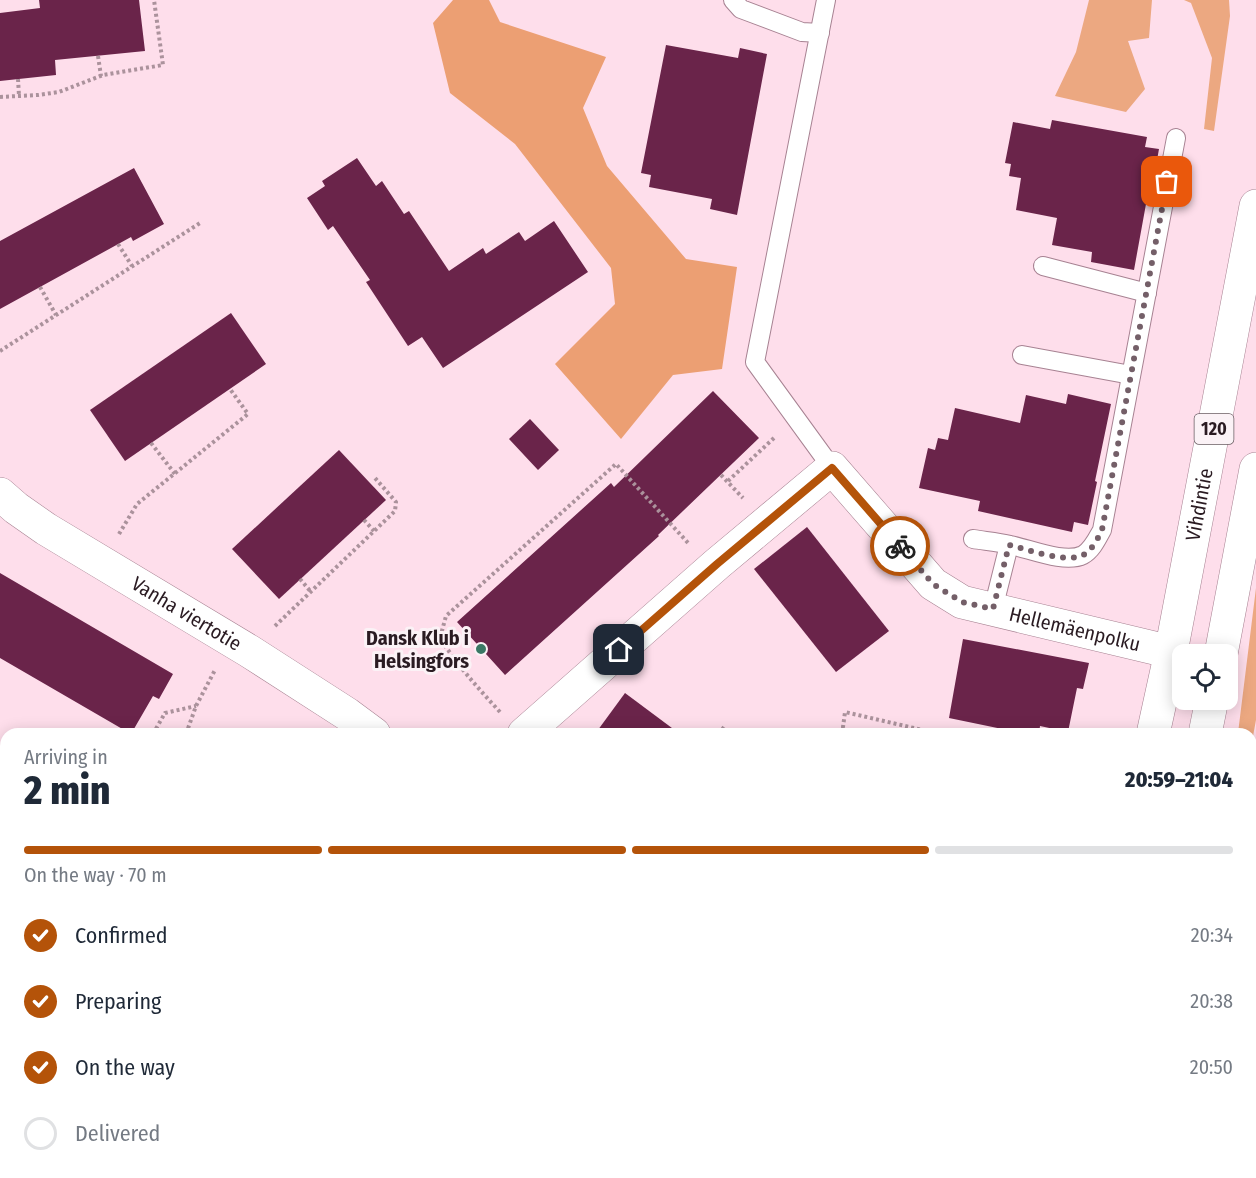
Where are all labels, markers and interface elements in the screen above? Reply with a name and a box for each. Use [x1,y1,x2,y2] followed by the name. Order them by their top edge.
[1141,156,1192,207] pin
[1150,165,1183,198] icon: bag
[1194,414,1234,444] road number: 120
[1180,466,1218,543] street label: Vihdintie
[870,516,930,576] courier
[884,530,917,563] icon: bike
[127,571,246,656] street label: Vanha viertotie
[1007,602,1143,656] street label: Hellemäenpolku
[593,624,644,675] pin
[366,626,469,673] place label: Dansk Klub i Helsingfors
[602,633,635,666] icon: home
[474,642,488,656] marker: Dansk Klub i Helsingfors
[1172,644,1238,710] map controls
[1172,644,1238,710] button: locate
[24,745,108,769] text: Arriving in
[1125,766,1233,793] text: 20:59–21:04
[24,768,110,814] text: 2 min
[24,863,167,887] text: On the way · 70 m
[24,919,57,952] icon: check
[75,922,168,949] text: Confirmed
[1191,923,1233,947] text: 20:34
[24,985,57,1018] icon: check
[75,988,161,1015] text: Preparing
[1190,989,1233,1013] text: 20:38
[24,1051,57,1084] icon: check
[75,1054,175,1081] text: On the way
[1190,1055,1233,1079] text: 20:50
[75,1120,160,1147] text: Delivered

